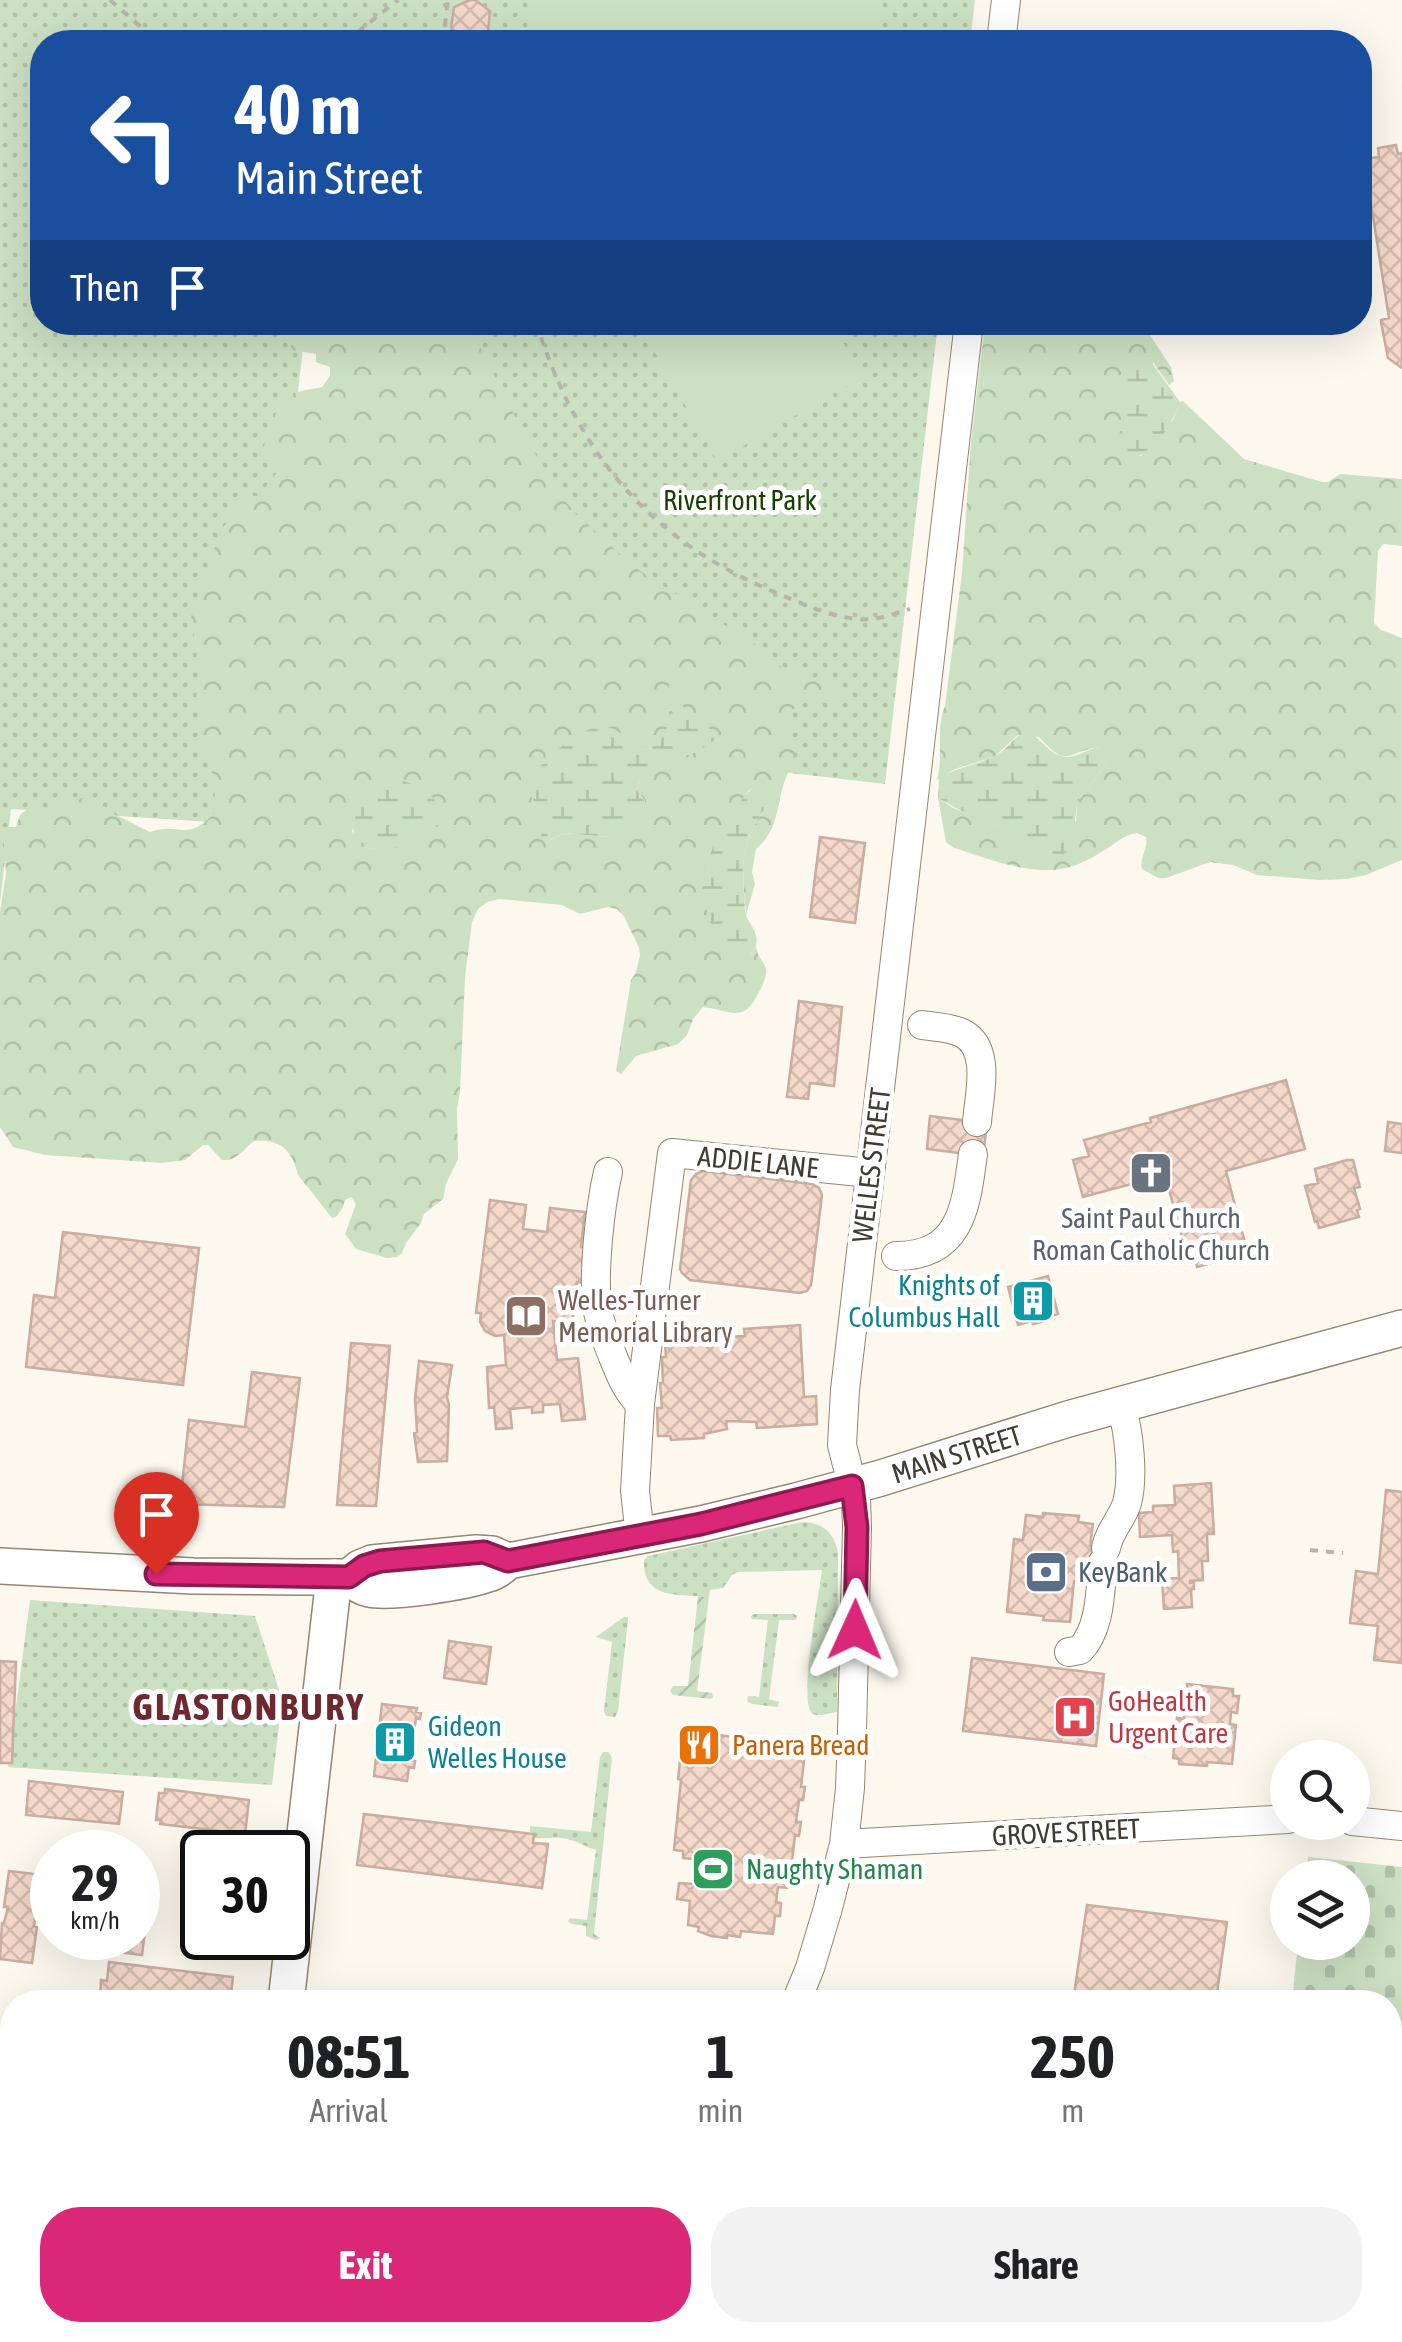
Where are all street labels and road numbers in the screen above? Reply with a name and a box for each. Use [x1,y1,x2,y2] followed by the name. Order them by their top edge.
[846,1086,896,1244] street label: WELLES STREET
[696,1140,820,1184] street label: ADDIE LANE
[888,1419,1025,1490] street label: MAIN STREET
[991,1812,1141,1852] street label: GROVE STREET

